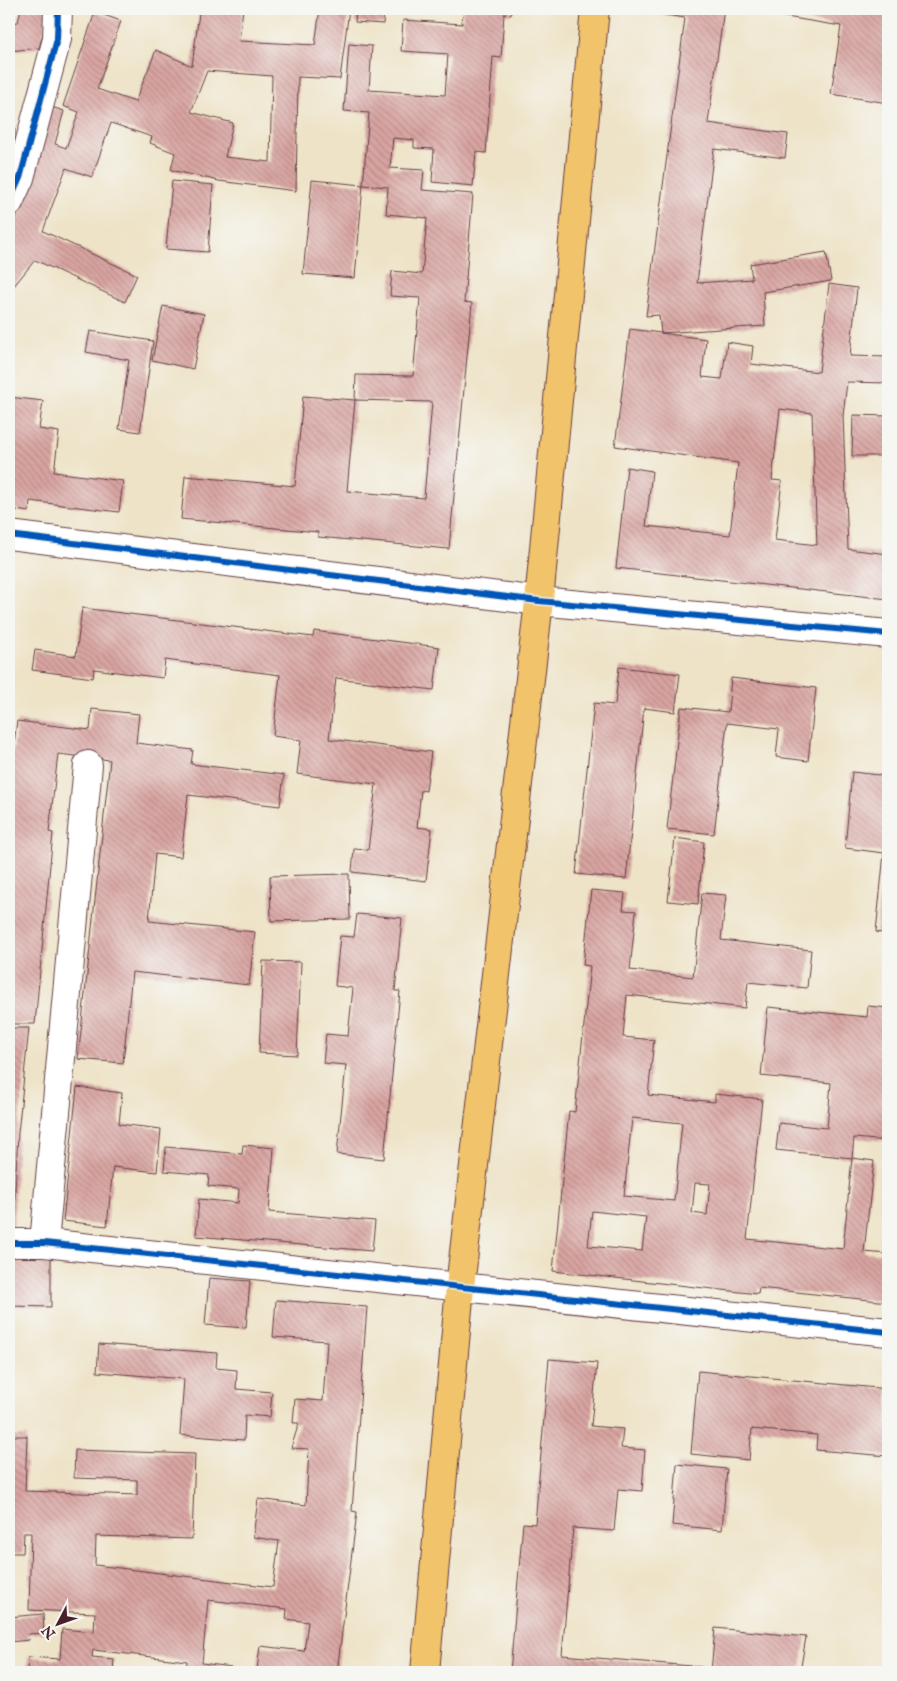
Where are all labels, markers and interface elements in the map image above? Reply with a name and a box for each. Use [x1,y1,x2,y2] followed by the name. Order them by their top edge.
[32,1598,82,1648] north arrow
[38,1621,60,1643] text: N

